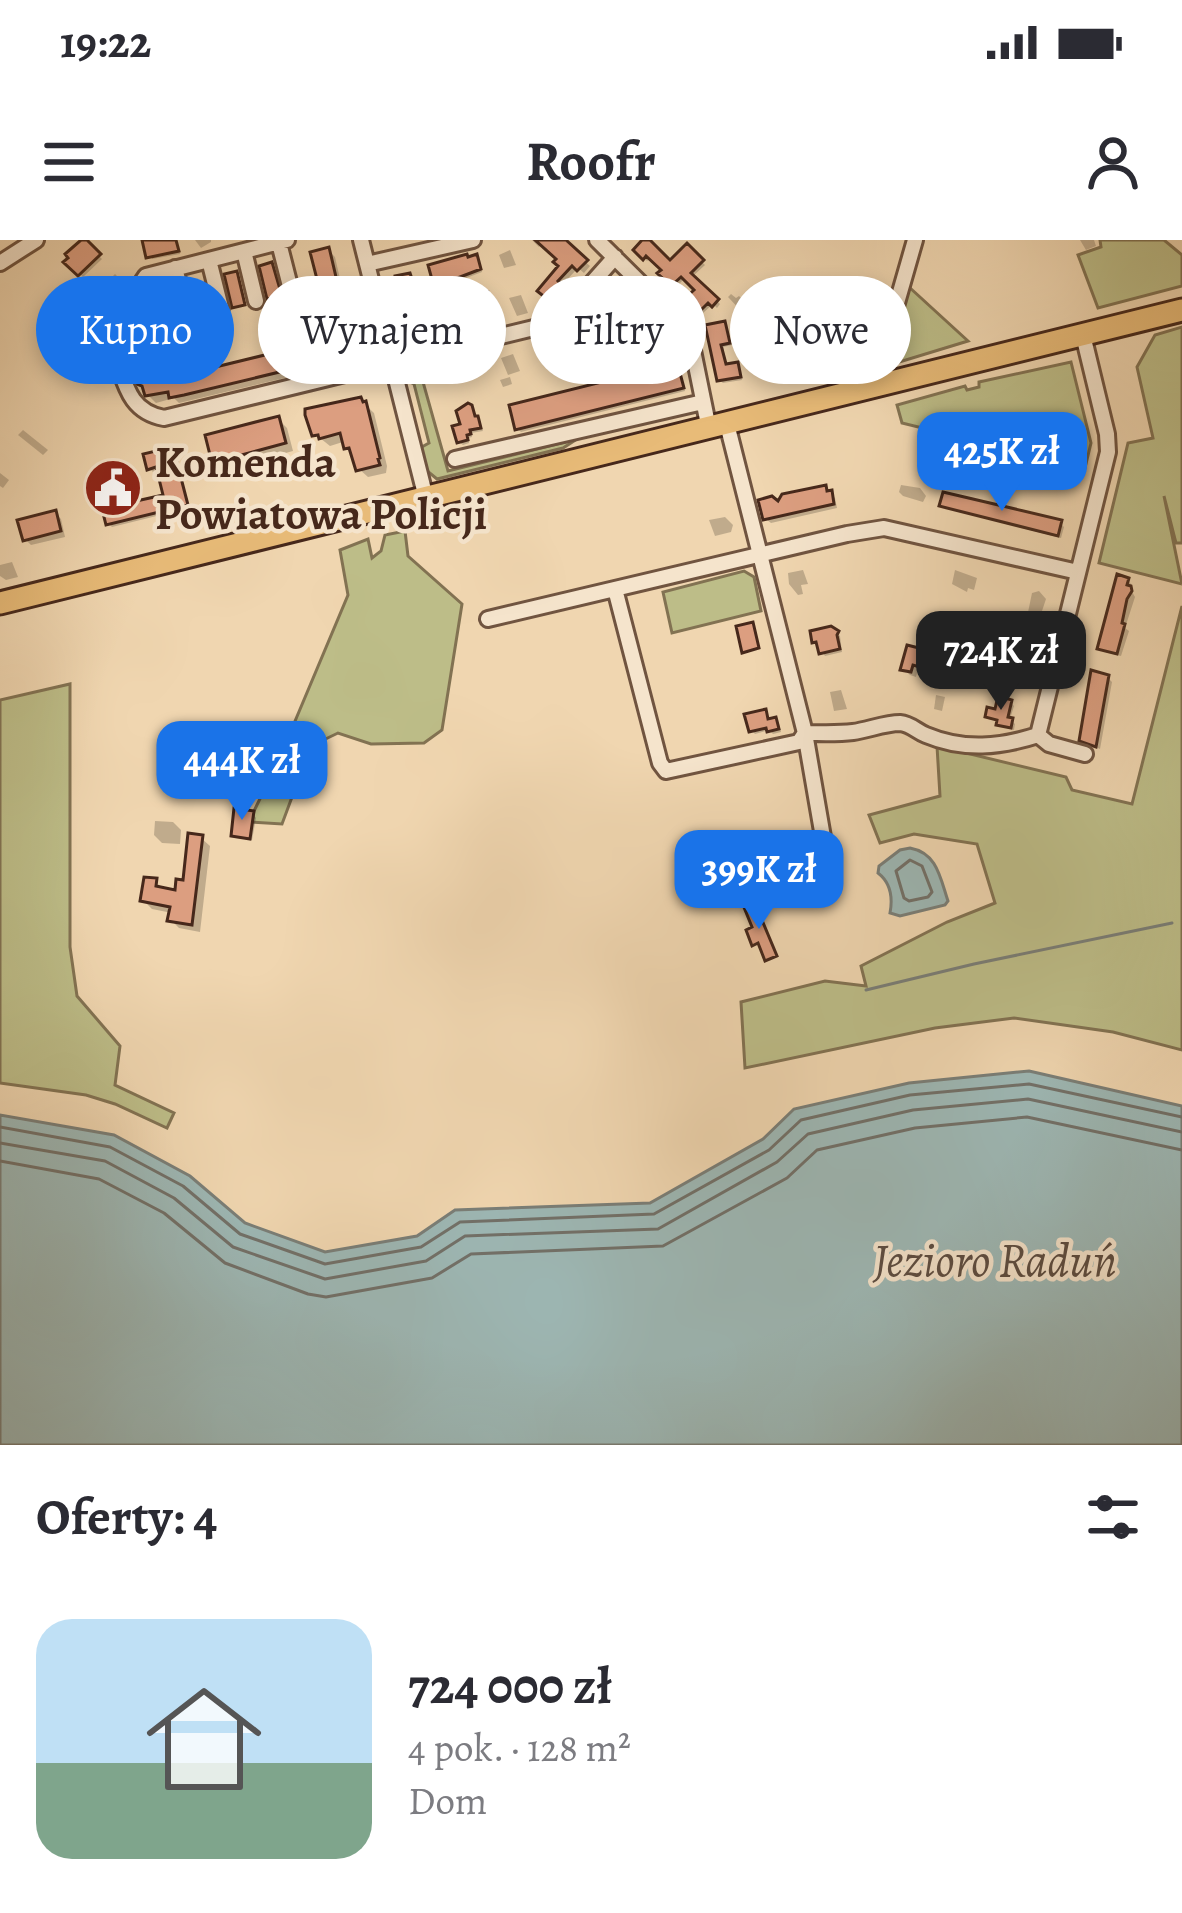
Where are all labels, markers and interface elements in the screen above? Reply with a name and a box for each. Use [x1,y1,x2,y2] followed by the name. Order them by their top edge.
[60,11,151,73] text: 19:22
[526,125,656,199] text: Roofr
[36,129,102,195] icon: menu
[1080,129,1146,195] icon: person
[36,276,234,384] chip: Kupno
[258,276,506,384] chip: Wynajem
[530,276,706,384] chip: Filtry
[730,276,911,384] chip: Nowe
[891,412,1113,514] pin: 425K zł
[944,424,1060,477] text: 425K zł
[155,431,487,545] place label: Komenda Powiatowa Policji
[82,457,144,519] public building icon: Komenda Powiatowa Policji
[890,611,1112,713] pin: 724K zł
[943,623,1059,676] text: 724K zł
[131,721,353,823] pin: 444K zł
[183,733,301,786] text: 444K zł
[648,830,870,932] pin: 399K zł
[701,842,817,895] text: 399K zł
[872,1227,1117,1293] water label: Jezioro Raduń
[36,1482,217,1552] text: Oferty: 4
[1080,1484,1146,1550] icon: filters
[408,1651,612,1721] text: 724 000 zł
[132,1667,276,1811] icon: home
[408,1721,631,1774] text: 4 pok. · 128 m²
[408,1774,487,1827] text: Dom

